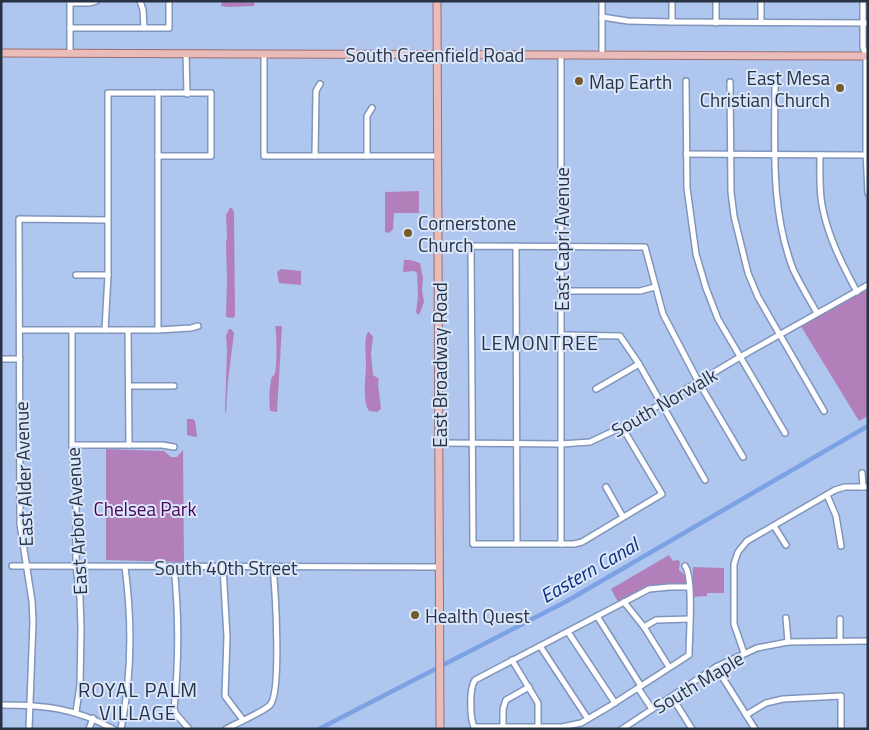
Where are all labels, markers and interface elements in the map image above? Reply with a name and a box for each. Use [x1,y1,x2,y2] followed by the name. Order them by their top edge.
[346,40,524,69] street label: South Greenfield Road
[700,63,830,114] place label: East Mesa Christian Church
[589,67,672,96] place label: Map Earth
[573,75,585,87] marker: Map Earth
[834,82,846,94] marker: East Mesa Christian Church
[547,167,576,311] street label: East Capri Avenue
[418,208,516,259] place label: Cornerstone Church
[402,227,414,239] marker: Cornerstone Church
[425,282,454,448] street label: East Broadway Road
[481,327,599,358] district label: LEMONTREE
[606,360,722,444] street label: South Norwalk
[6,401,40,547] street label: East Alder Avenue
[58,446,94,596] street label: East Arbor Avenue
[93,494,197,523] park label: Chelsea Park
[534,528,646,611] water label: Eastern Canal
[155,553,298,582] street label: South 40th Street
[425,601,530,630] place label: Health Quest
[409,609,421,621] marker: Health Quest
[647,644,749,720] street label: South Maple
[78,674,198,728] district label: ROYAL PALM VILLAGE

